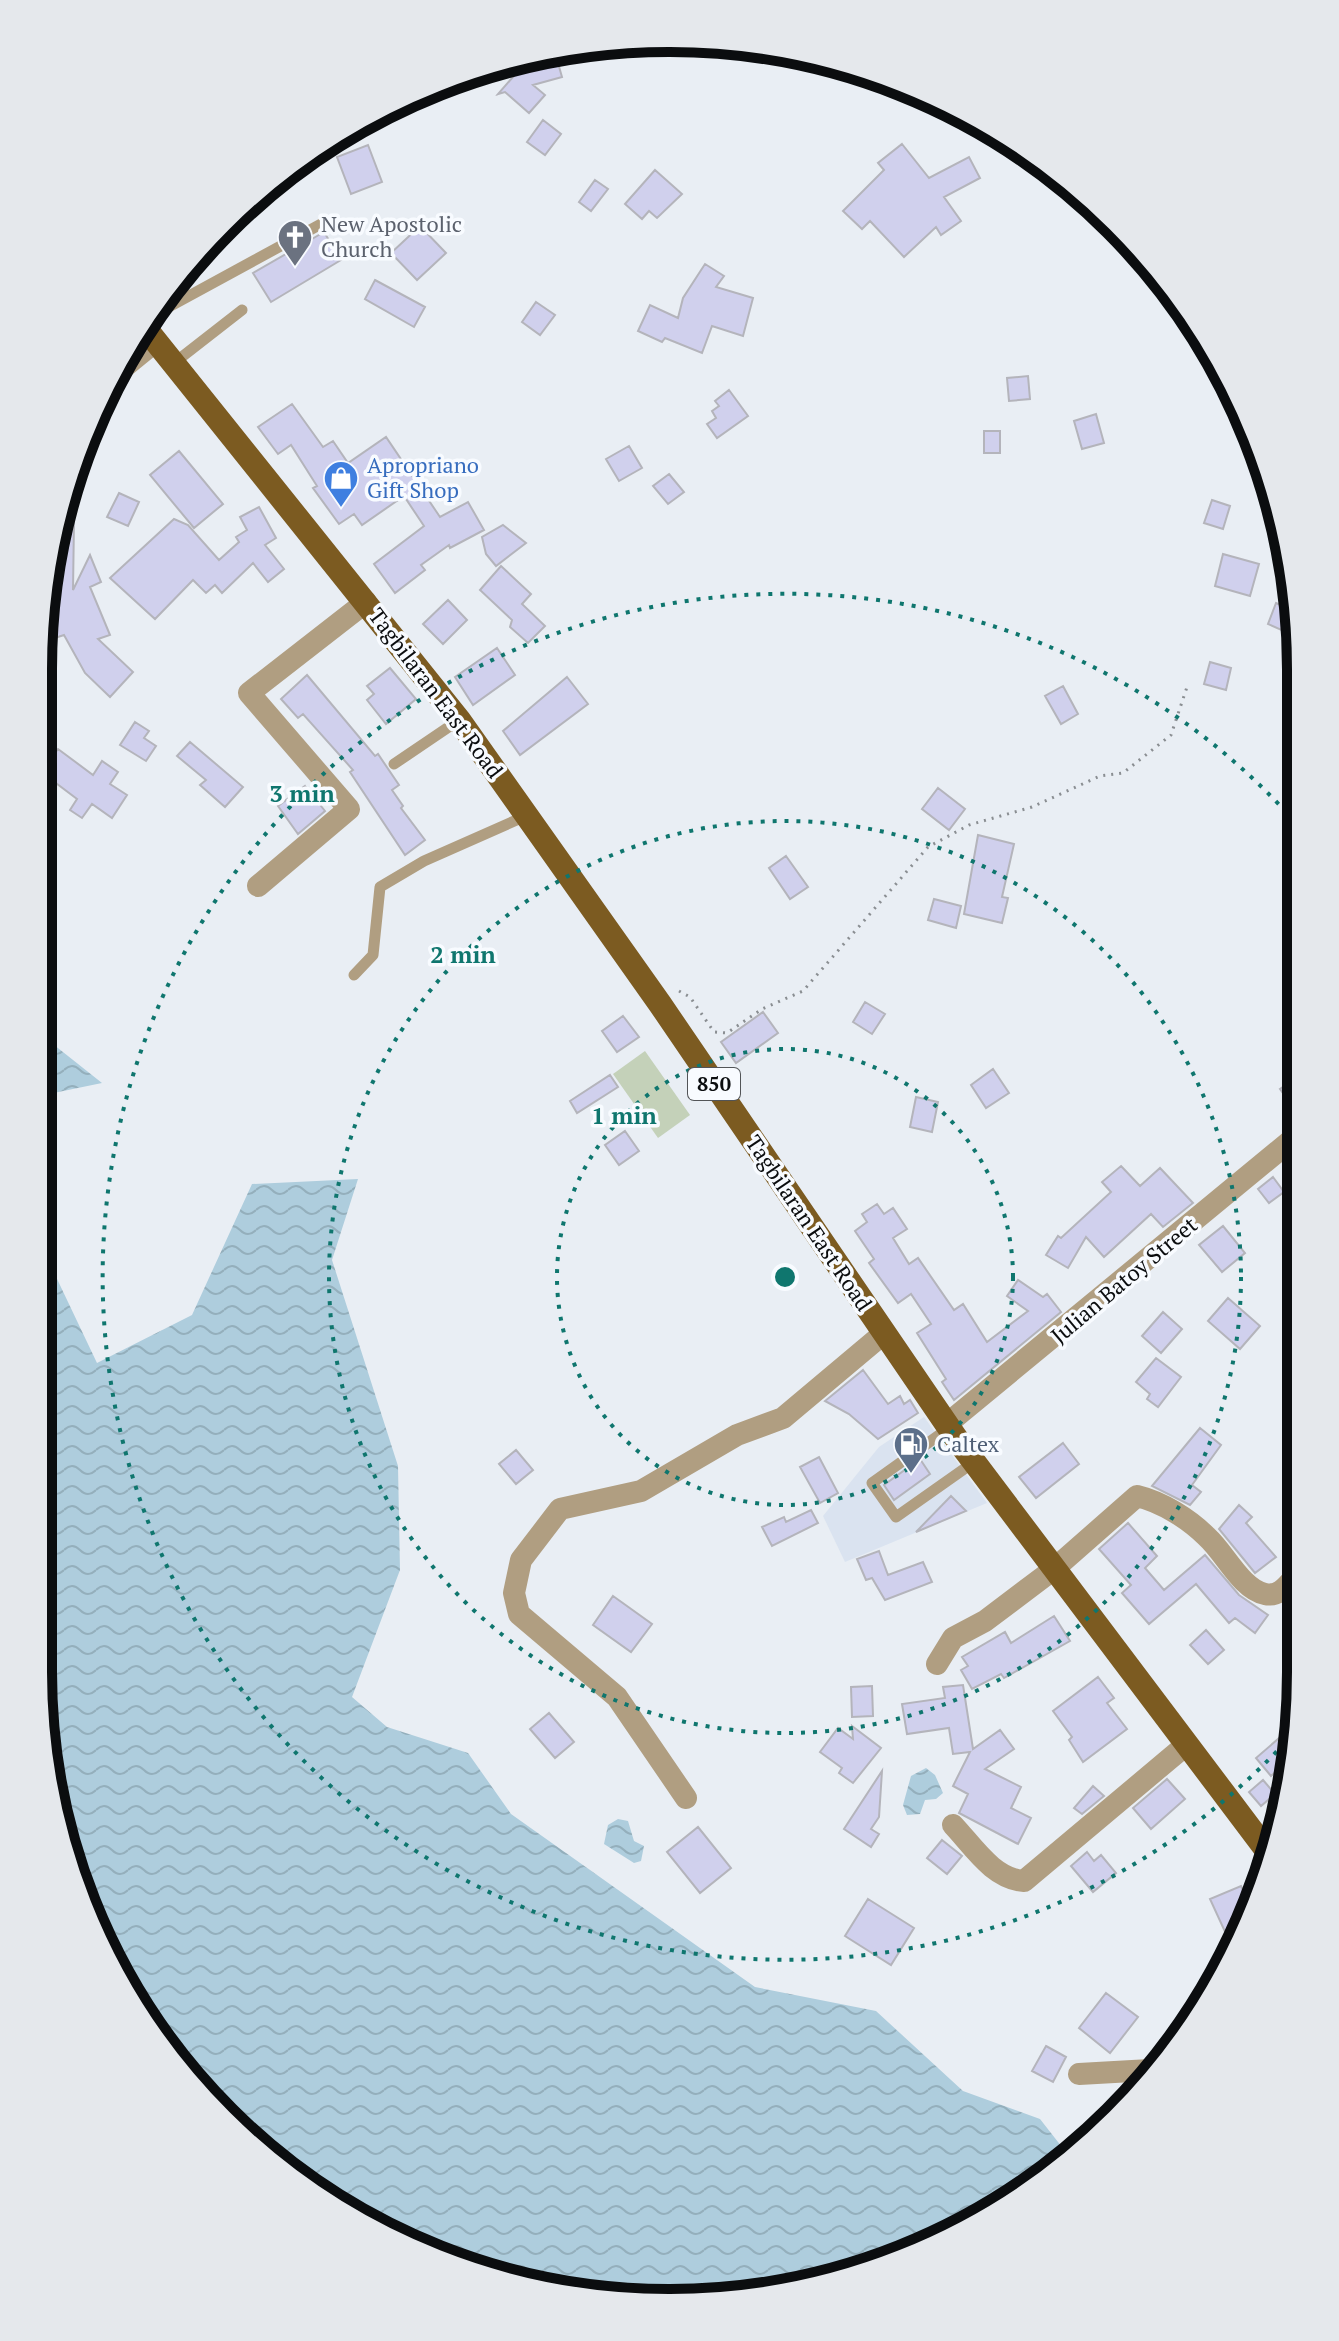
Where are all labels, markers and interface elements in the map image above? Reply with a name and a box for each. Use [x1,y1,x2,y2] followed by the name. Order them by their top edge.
[321,209,462,263] place label: New Apostolic Church
[276,218,314,268] church icon: New Apostolic Church
[367,450,479,504] place label: Apropriano Gift Shop
[322,459,360,509] shop icon: Apropriano Gift Shop
[363,602,510,784] street label: Tagbilaran East Road
[269,777,335,809] text: 3 min
[430,938,496,970] text: 2 min
[688,1068,740,1100] road number: 850
[591,1099,657,1131] text: 1 min
[740,1129,879,1316] street label: Tagbilaran East Road
[1044,1210,1203,1349] street label: Julian Batoy Street
[771,1263,799,1291] centre of rings
[892,1425,930,1475] fuel station icon: Caltex
[937,1429,1000,1458] place label: Caltex

